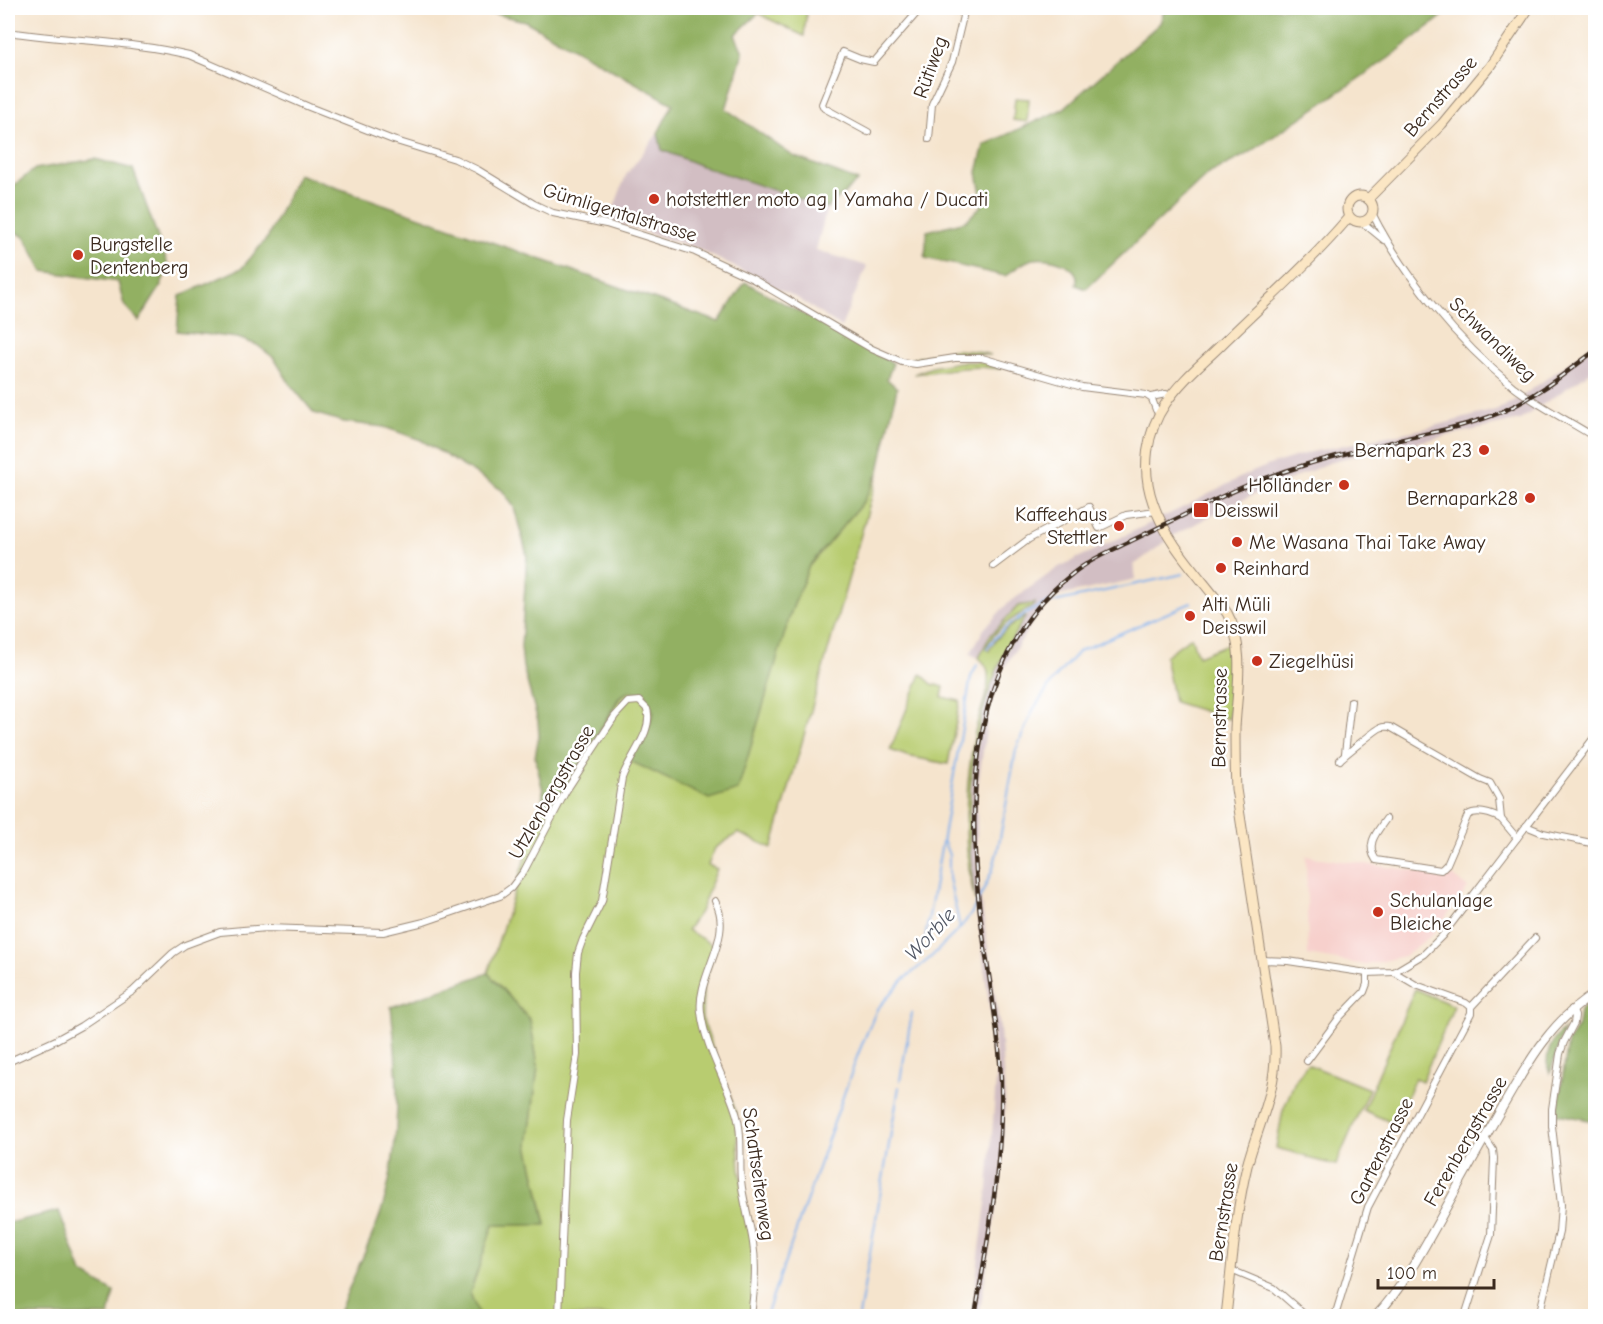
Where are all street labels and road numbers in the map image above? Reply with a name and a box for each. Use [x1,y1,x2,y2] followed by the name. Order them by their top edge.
[909,33,952,101] street label: Rütiweg
[1399,51,1482,142] street label: Bernstrasse
[540,178,700,247] street label: Gümligentalstrasse
[1444,292,1541,386] street label: Schwandiweg
[1207,668,1232,768] street label: Bernstrasse
[504,721,599,863] street label: Utzlenbergstrasse
[1419,1072,1512,1210] street label: Ferenbergstrasse
[1345,1094,1418,1209] street label: Gartenstrasse
[738,1106,779,1242] street label: Schattseitenweg
[1204,1161,1243,1263] street label: Bernstrasse

